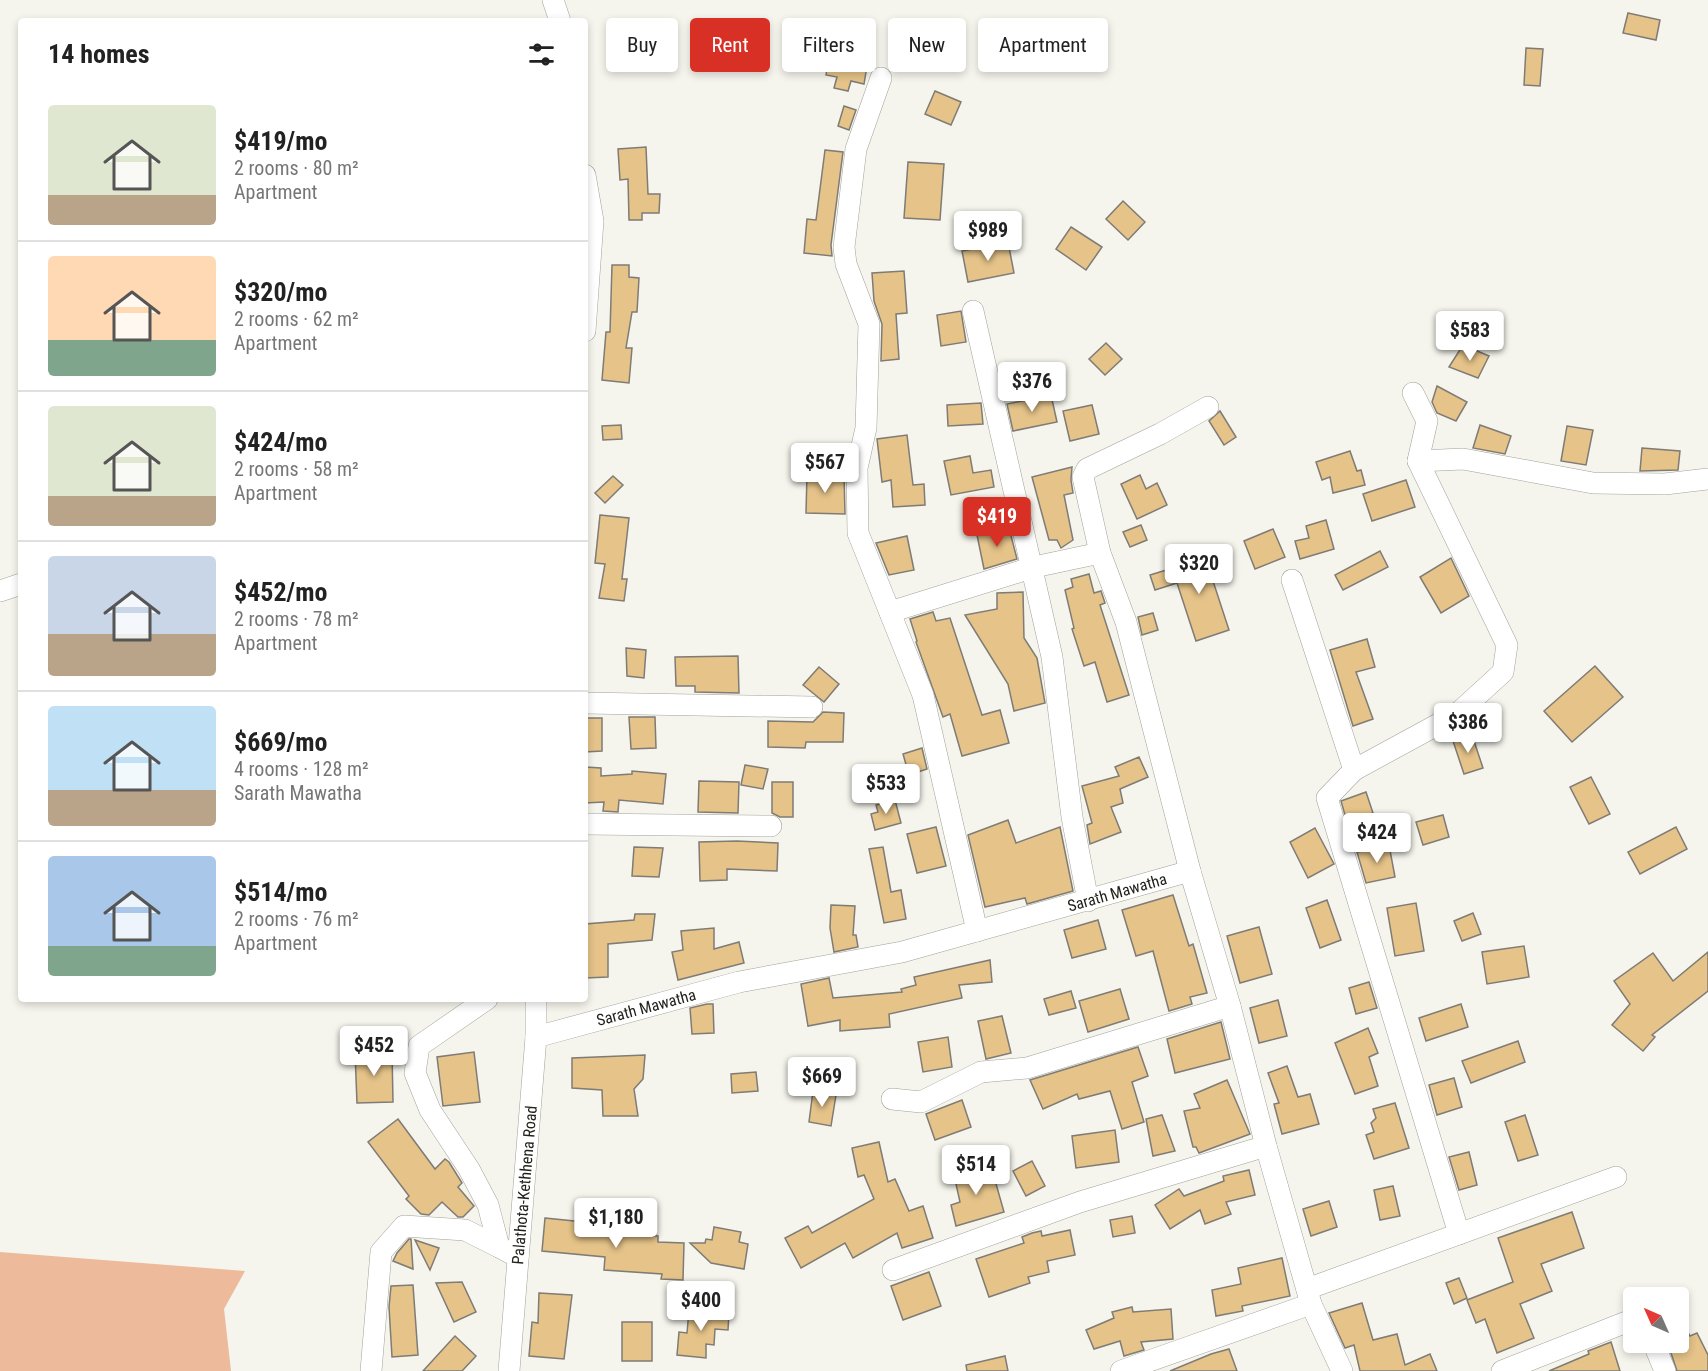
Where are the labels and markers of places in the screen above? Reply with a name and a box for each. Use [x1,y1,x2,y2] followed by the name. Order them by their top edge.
[952,211,1024,262] pin: $989
[1434,311,1506,362] pin: $583
[996,362,1068,413] pin: $376
[789,443,861,494] pin: $567
[961,497,1033,548] pin: $419
[1163,544,1235,595] pin: $320
[1432,703,1504,754] pin: $386
[850,764,922,815] pin: $533
[1341,813,1413,864] pin: $424
[338,1026,410,1077] pin: $452
[786,1057,858,1108] pin: $669
[940,1145,1012,1196] pin: $514
[567,1198,665,1249] pin: $1,180
[665,1281,737,1332] pin: $400

